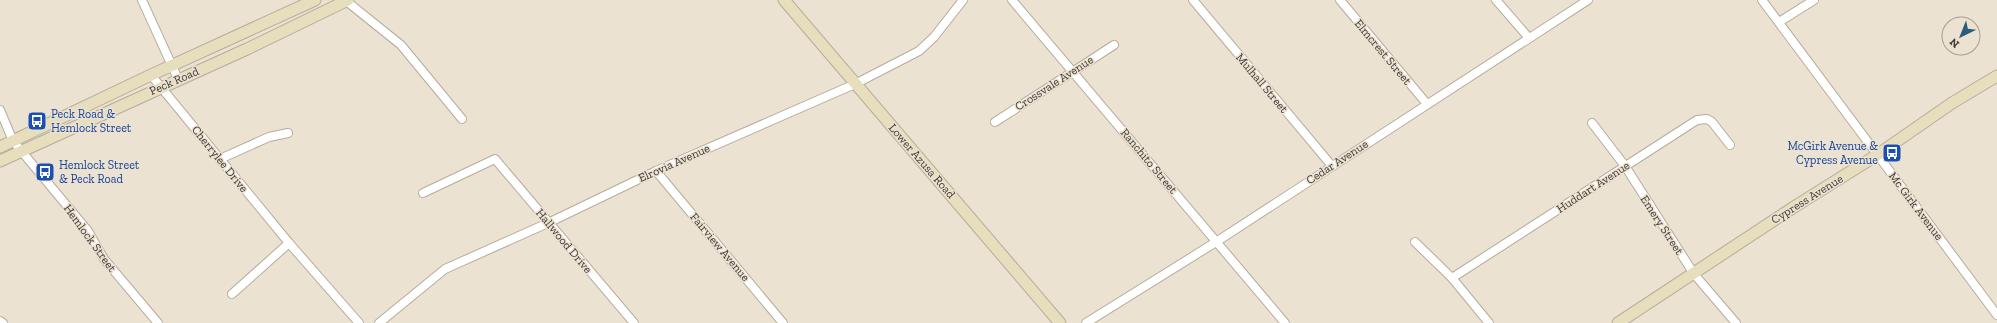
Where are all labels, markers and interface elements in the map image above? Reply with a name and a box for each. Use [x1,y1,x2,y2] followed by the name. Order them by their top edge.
[1941,16,1981,56] north arrow
[1352,17,1415,88] street label: Elmcrest Street
[1947,35,1962,51] text: N
[1233,50,1291,116] street label: Mulhall Street
[1012,52,1096,114] street label: Crossvale Avenue
[147,64,201,98] street label: Peck Road
[51,107,132,135] place label: Peck Road & Hemlock Street
[26,110,48,132] bus stop icon: Peck Road & Hemlock Street
[886,121,958,201] street label: Lower Azusa Road
[189,123,251,195] street label: Cherrylee Drive
[1118,126,1181,197] street label: Ranchito Street
[1303,137,1371,187] street label: Cedar Avenue
[1787,139,1878,167] place label: McGirk Avenue & Cypress Avenue
[636,141,712,185] street label: Elrovia Avenue
[1881,142,1903,164] bus stop icon: McGirk Avenue & Cypress Avenue
[59,158,140,186] place label: Hemlock Street & Peck Road
[1554,158,1633,216] street label: Huddart Avenue
[34,161,56,183] bus stop icon: Hemlock Street & Peck Road
[1886,169,1946,243] street label: Mc Girk Avenue
[1768,171,1846,227] street label: Cypress Avenue
[1638,193,1687,258] street label: Emery Street
[61,201,120,275] street label: Hemlock Street
[533,206,595,276] street label: Hallwood Drive
[687,210,753,284] street label: Fairview Avenue

